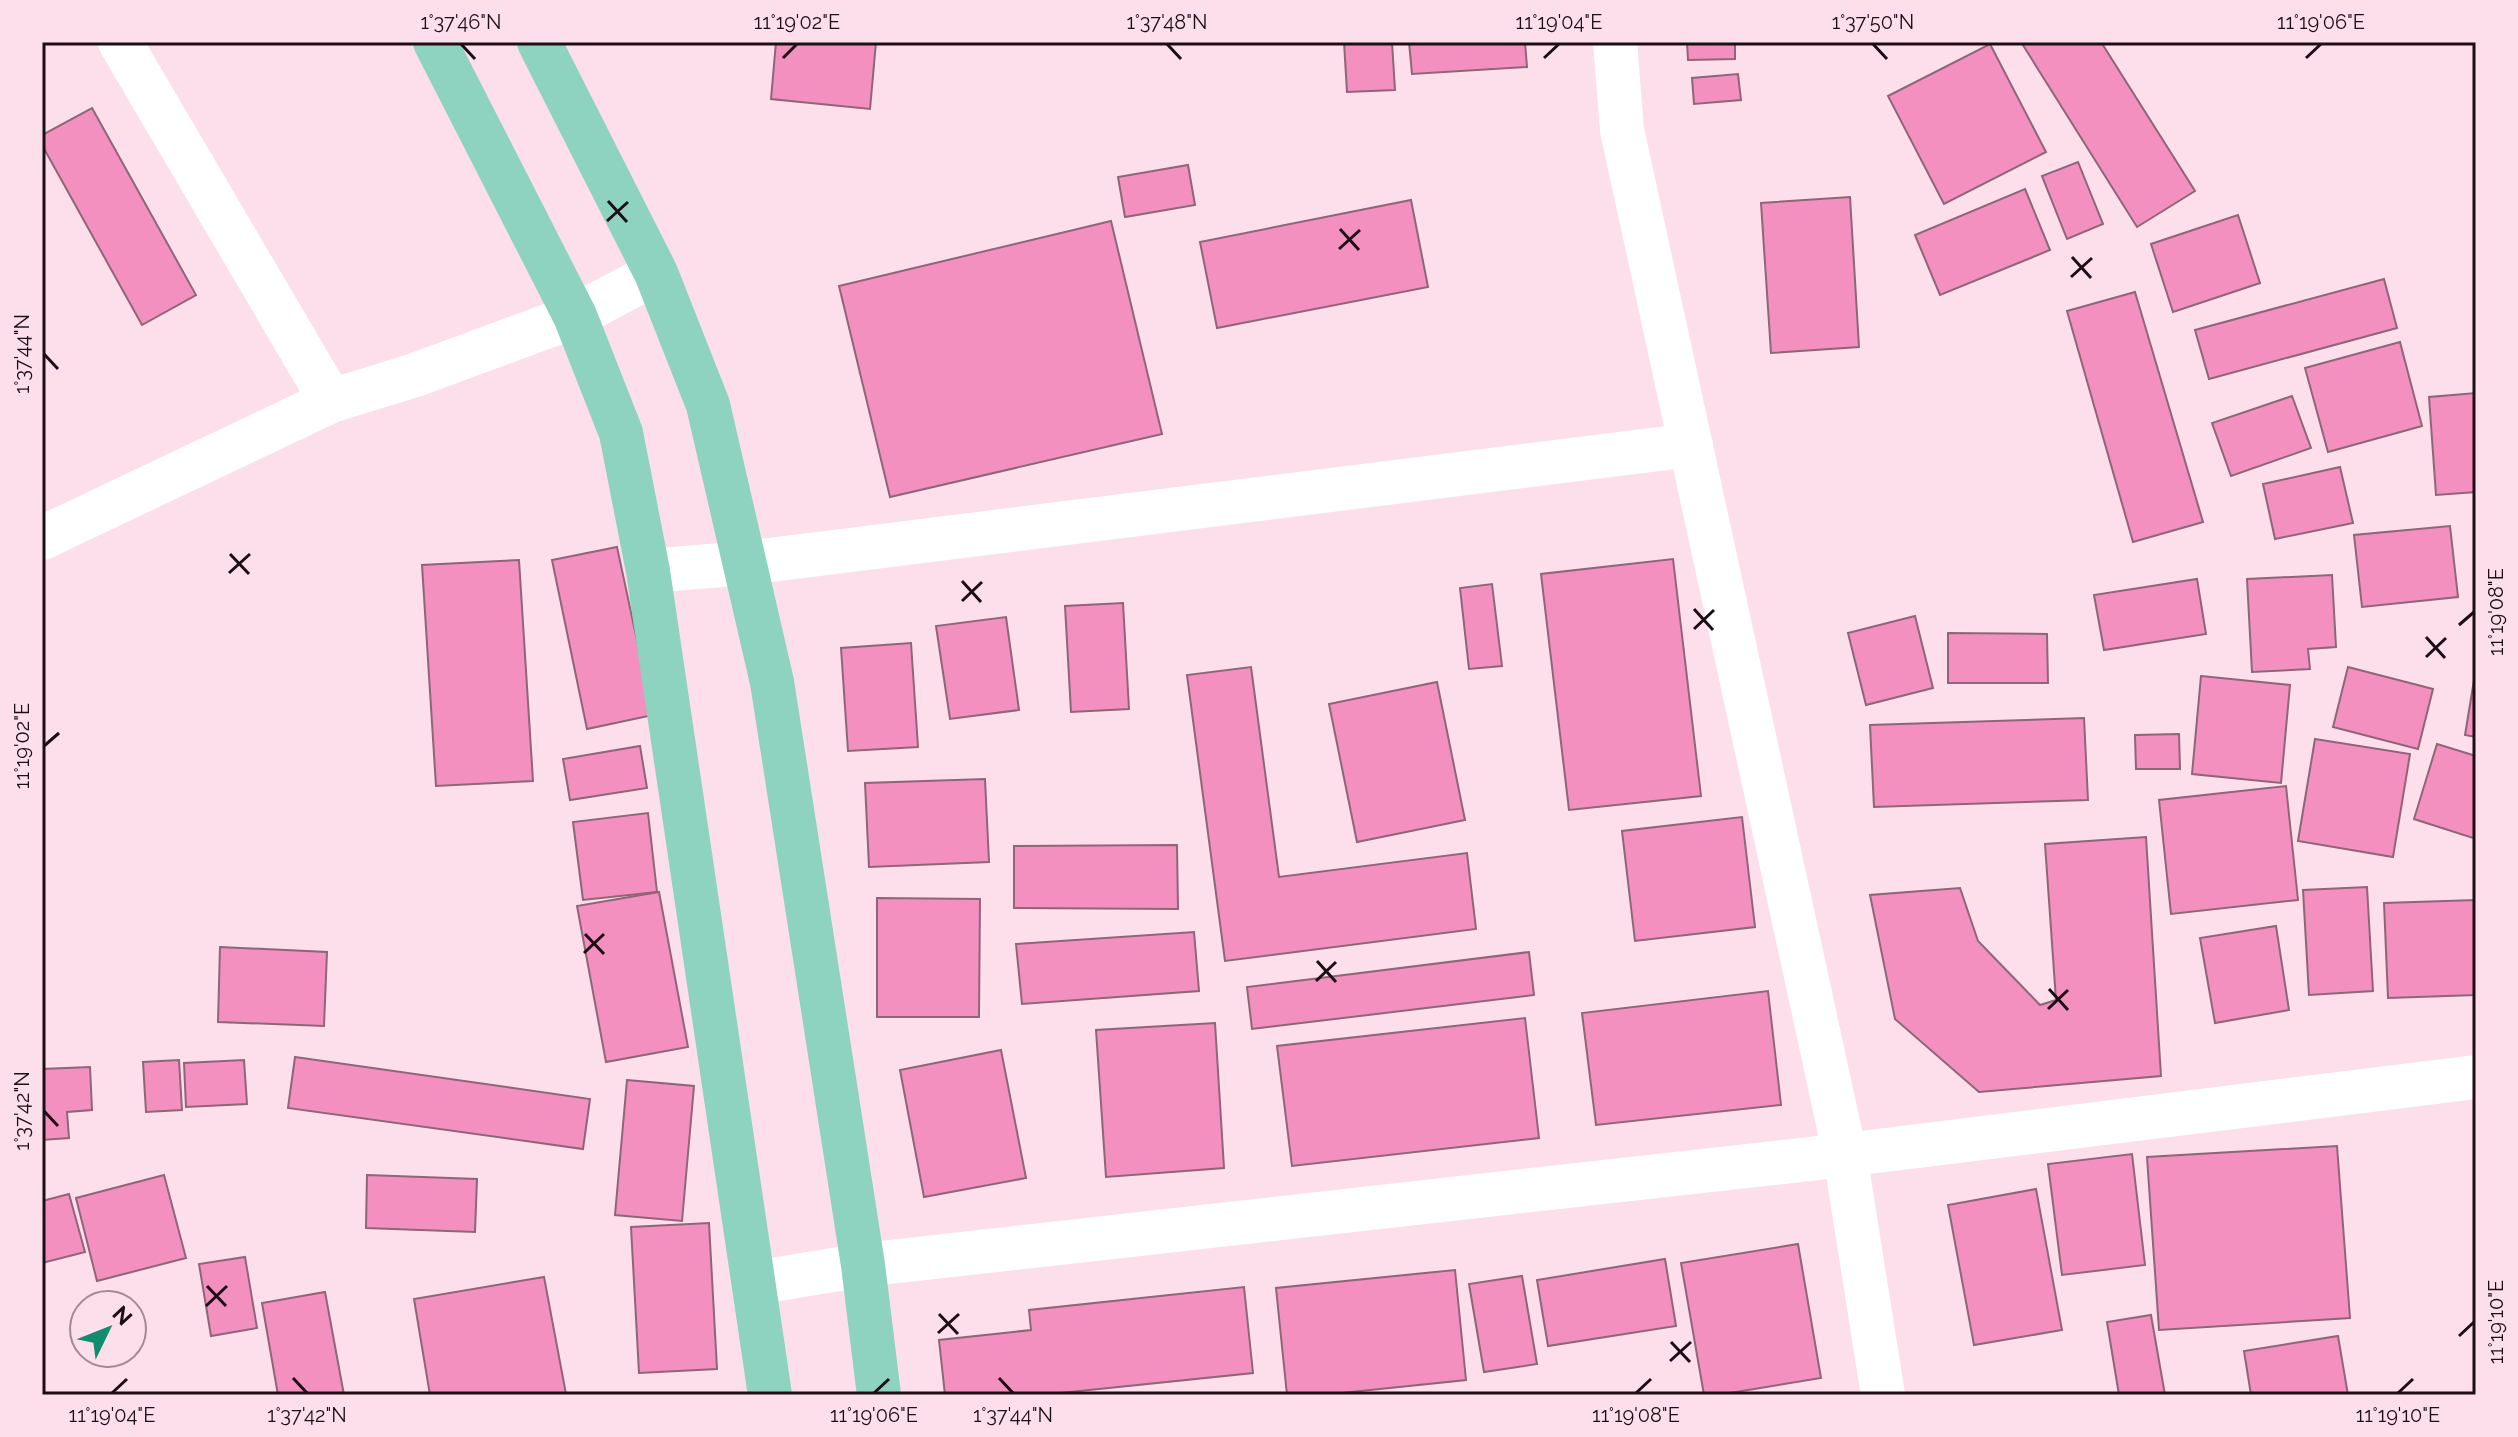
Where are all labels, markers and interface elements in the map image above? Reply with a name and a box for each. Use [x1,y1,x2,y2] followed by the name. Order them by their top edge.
[420,10,502,34] text: 1°37'46"N
[754,10,840,34] text: 11°19'02"E
[1127,10,1207,34] text: 1°37'48"N
[1516,10,1602,34] text: 11°19'04"E
[1832,10,1914,34] text: 1°37'50"N
[2277,10,2365,34] text: 11°19'06"E
[10,314,34,394] text: 1°37'44"N
[2484,568,2508,656] text: 11°19'08"E
[10,703,34,789] text: 11°19'02"E
[10,1071,34,1151] text: 1°37'42"N
[2484,1280,2508,1364] text: 11°19'10"E
[68,1289,148,1369] north arrow
[107,1300,138,1330] text: N
[69,1403,155,1427] text: 11°19'04"E
[267,1403,347,1427] text: 1°37'42"N
[830,1403,918,1427] text: 11°19'06"E
[973,1403,1053,1427] text: 1°37'44"N
[1592,1403,1680,1427] text: 11°19'08"E
[2356,1403,2440,1427] text: 11°19'10"E

